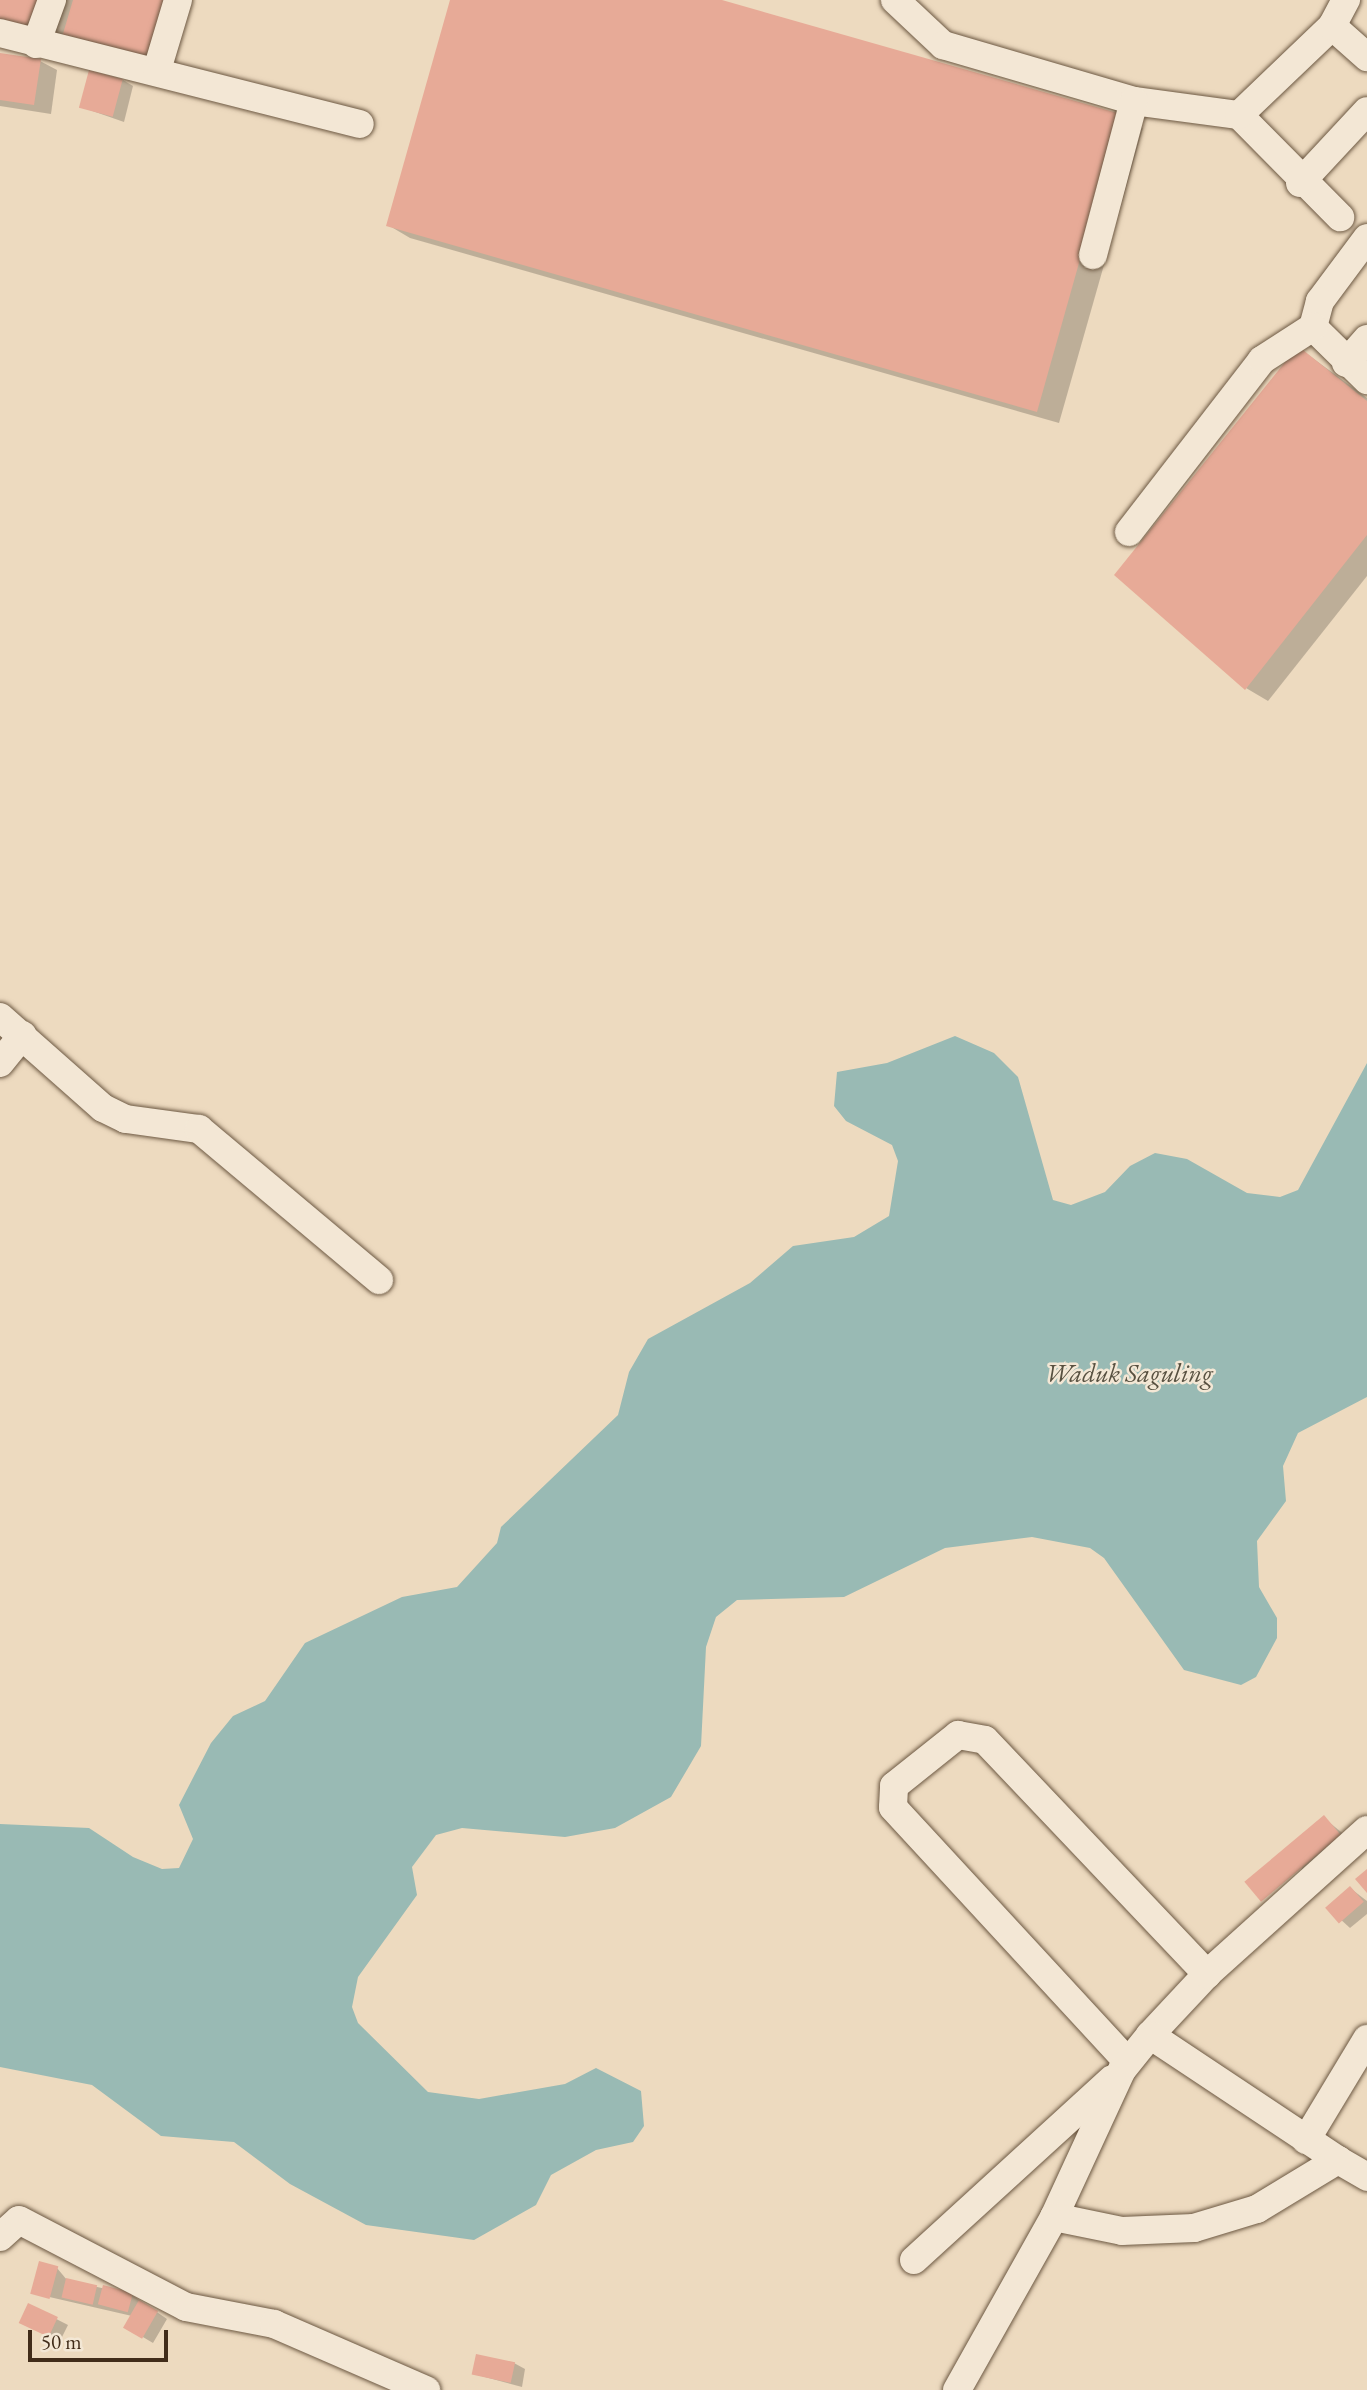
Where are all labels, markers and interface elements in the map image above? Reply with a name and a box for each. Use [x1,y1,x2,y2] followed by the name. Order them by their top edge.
[1045,1358,1213,1390] water label: Waduk Saguling
[32,2316,172,2360] scale bar
[41,2328,82,2355] text: 50 m

